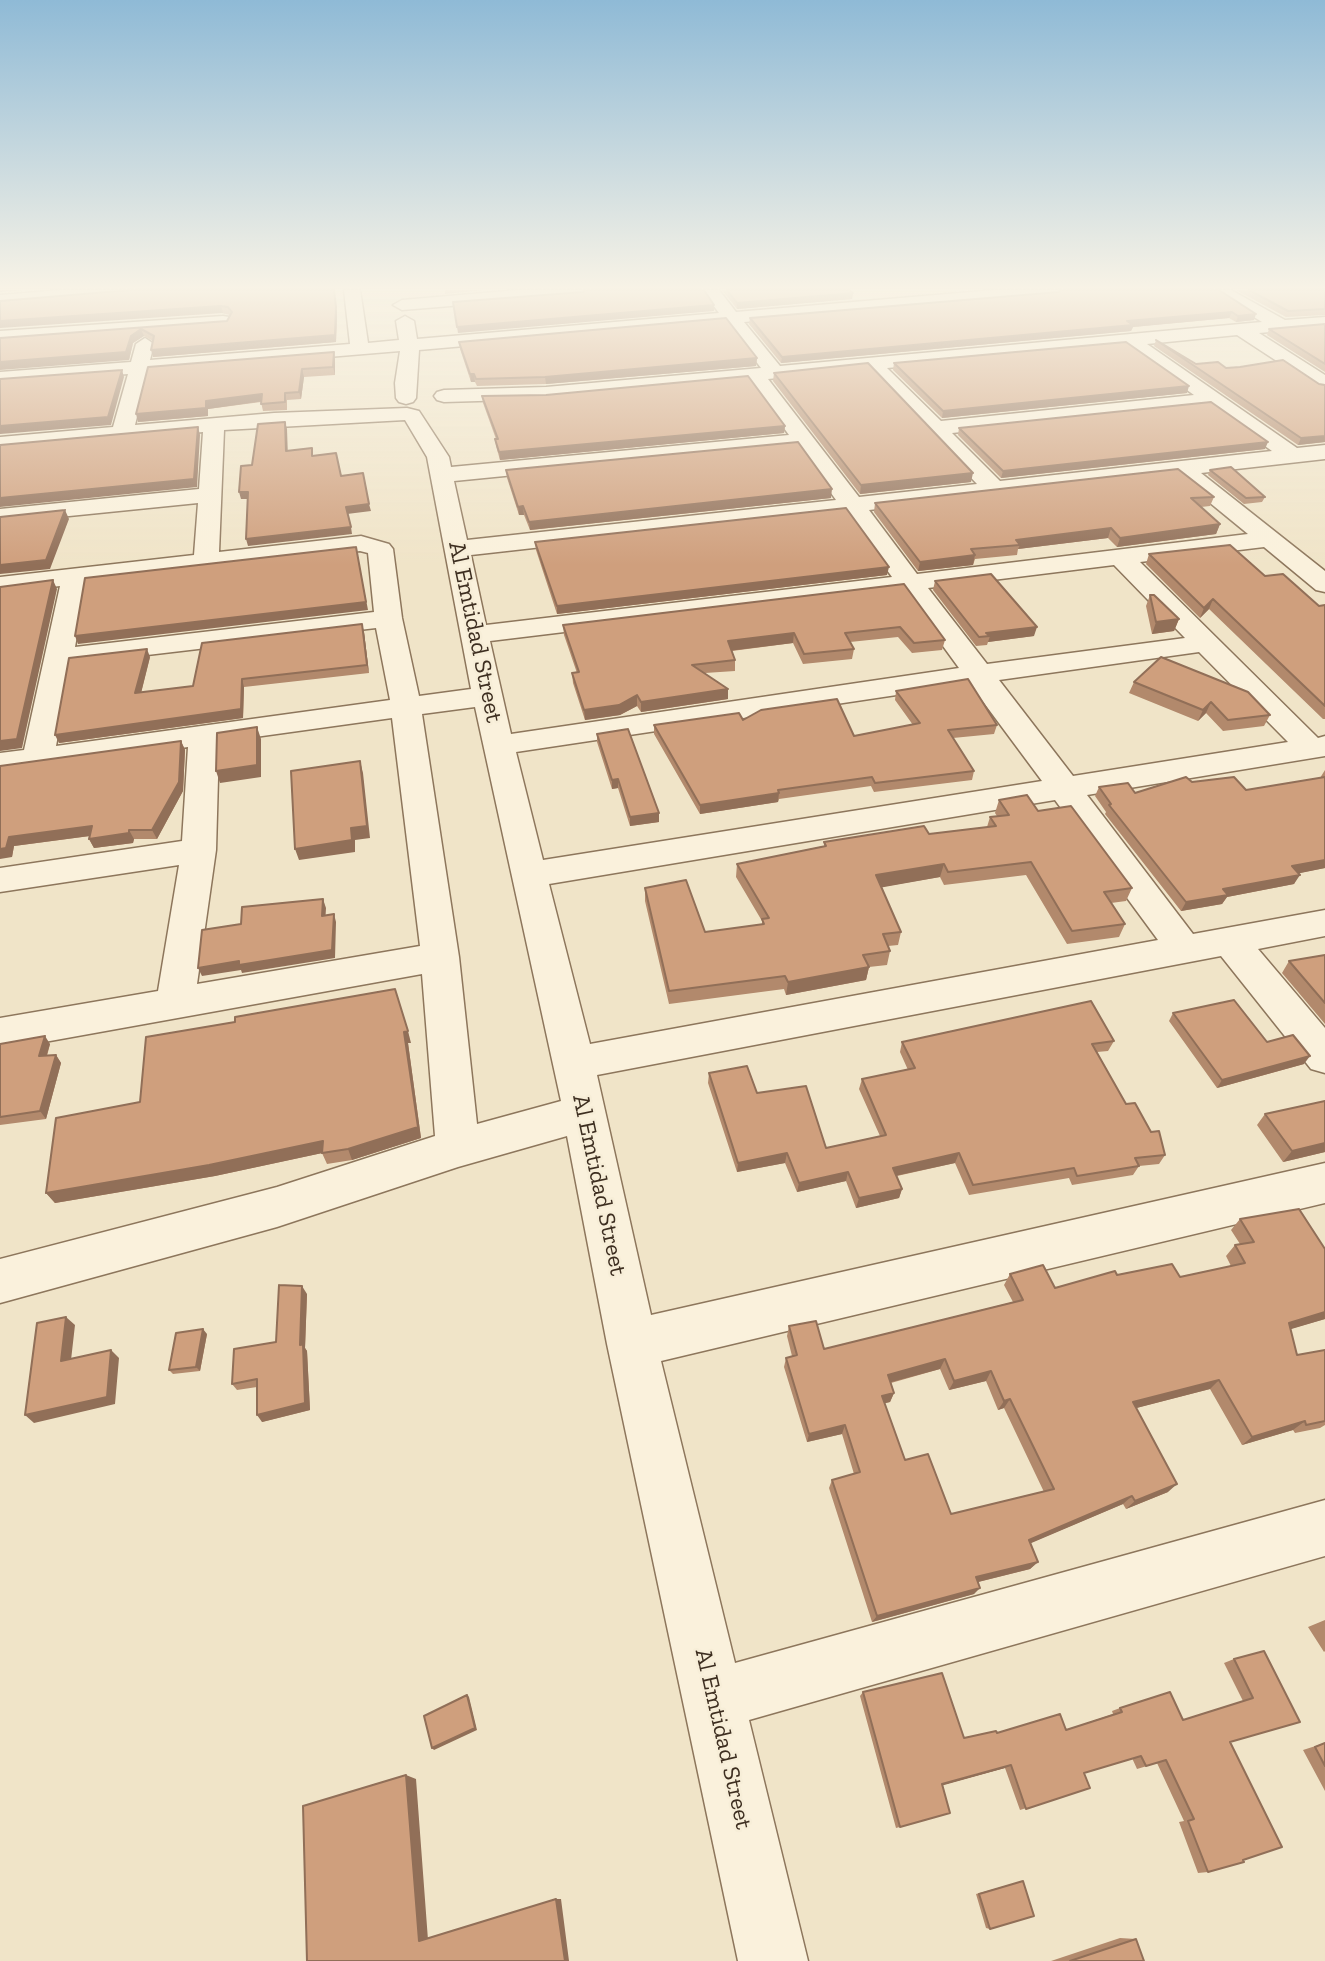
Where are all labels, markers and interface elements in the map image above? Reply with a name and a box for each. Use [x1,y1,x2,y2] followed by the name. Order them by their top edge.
[442,539,508,725] street label: Al Emtidad Street
[566,1092,632,1278] street label: Al Emtidad Street
[688,1646,758,1832] street label: Al Emtidad Street

